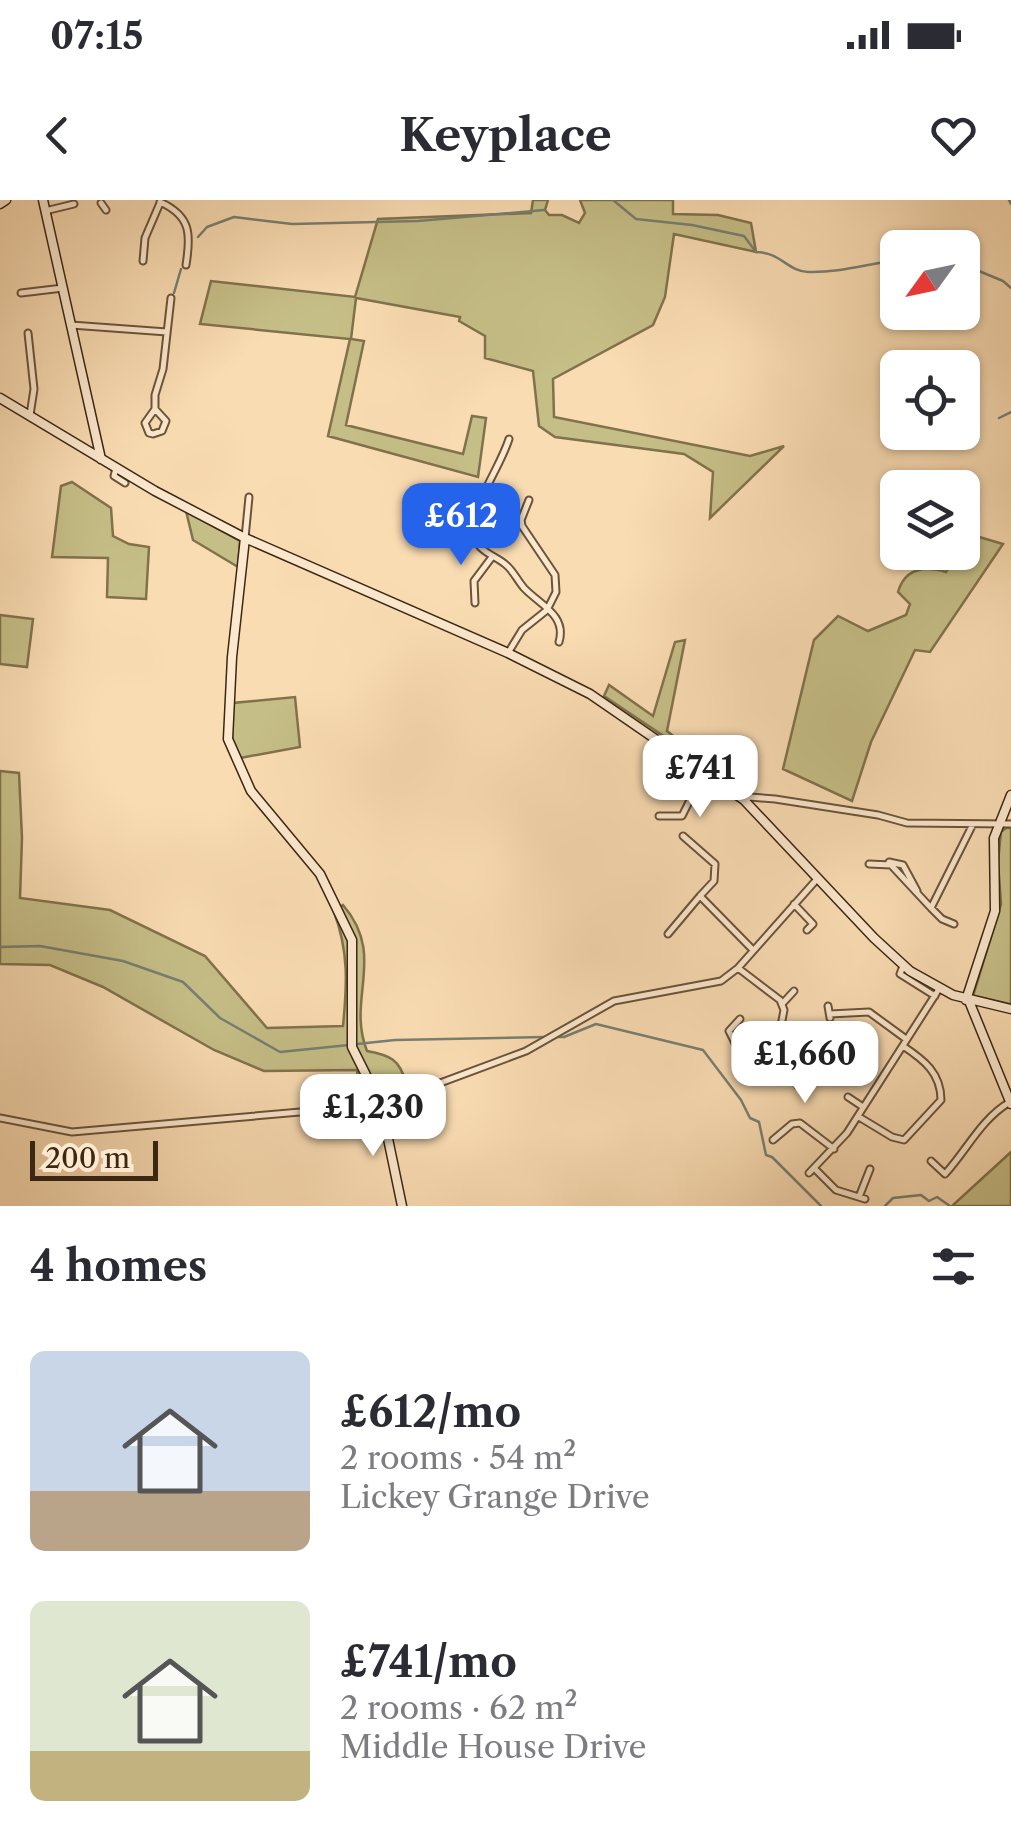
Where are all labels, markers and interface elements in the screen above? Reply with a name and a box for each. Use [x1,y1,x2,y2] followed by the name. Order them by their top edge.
[50,12,143,59] text: 07:15
[399,107,612,163] text: Keyplace
[30,108,85,163] icon: back
[926,108,981,163] icon: heart
[880,230,980,330] north arrow
[880,230,980,570] map controls
[880,350,980,450] button: locate
[880,470,980,570] button: layers
[402,483,520,568] pin: £612
[424,496,498,535] text: £612
[641,735,759,820] pin: £741
[665,748,735,787] text: £741
[724,1021,886,1106] pin: £1,660
[753,1034,857,1073] text: £1,660
[292,1074,454,1159] pin: £1,230
[322,1087,424,1126] text: £1,230
[30,1136,158,1180] scale bar
[45,1141,130,1175] text: 200 m
[926,1239,981,1294] icon: filters
[30,1240,207,1292] text: 4 homes
[340,1386,521,1438] text: £612/mo
[110,1391,230,1511] icon: home
[340,1438,576,1477] text: 2 rooms · 54 m²
[340,1477,650,1516] text: Lickey Grange Drive
[340,1636,517,1688] text: £741/mo
[110,1641,230,1761] icon: home
[340,1688,578,1727] text: 2 rooms · 62 m²
[340,1727,647,1766] text: Middle House Drive

